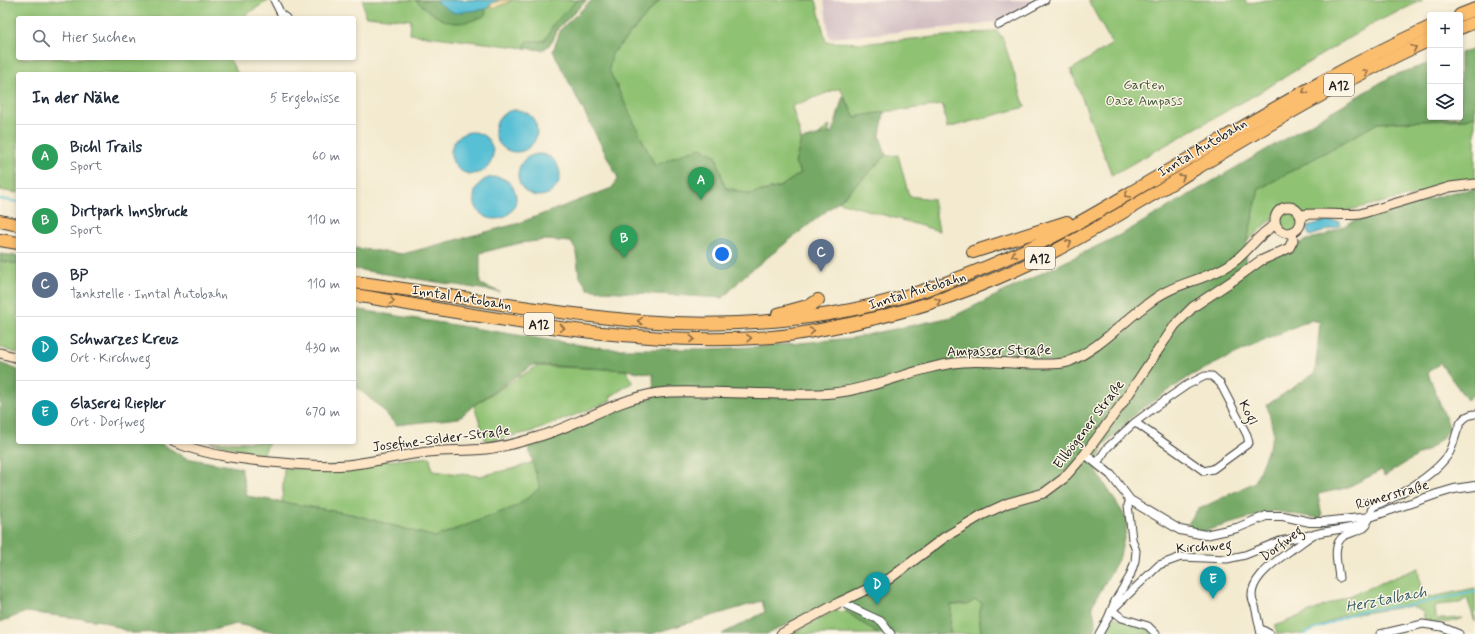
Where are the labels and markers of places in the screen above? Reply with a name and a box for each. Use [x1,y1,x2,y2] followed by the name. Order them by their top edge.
[688,167,714,200] pin: A
[611,225,637,258] pin: B
[808,239,834,272] pin: C
[1200,566,1226,599] pin: E
[864,572,890,605] pin: D

